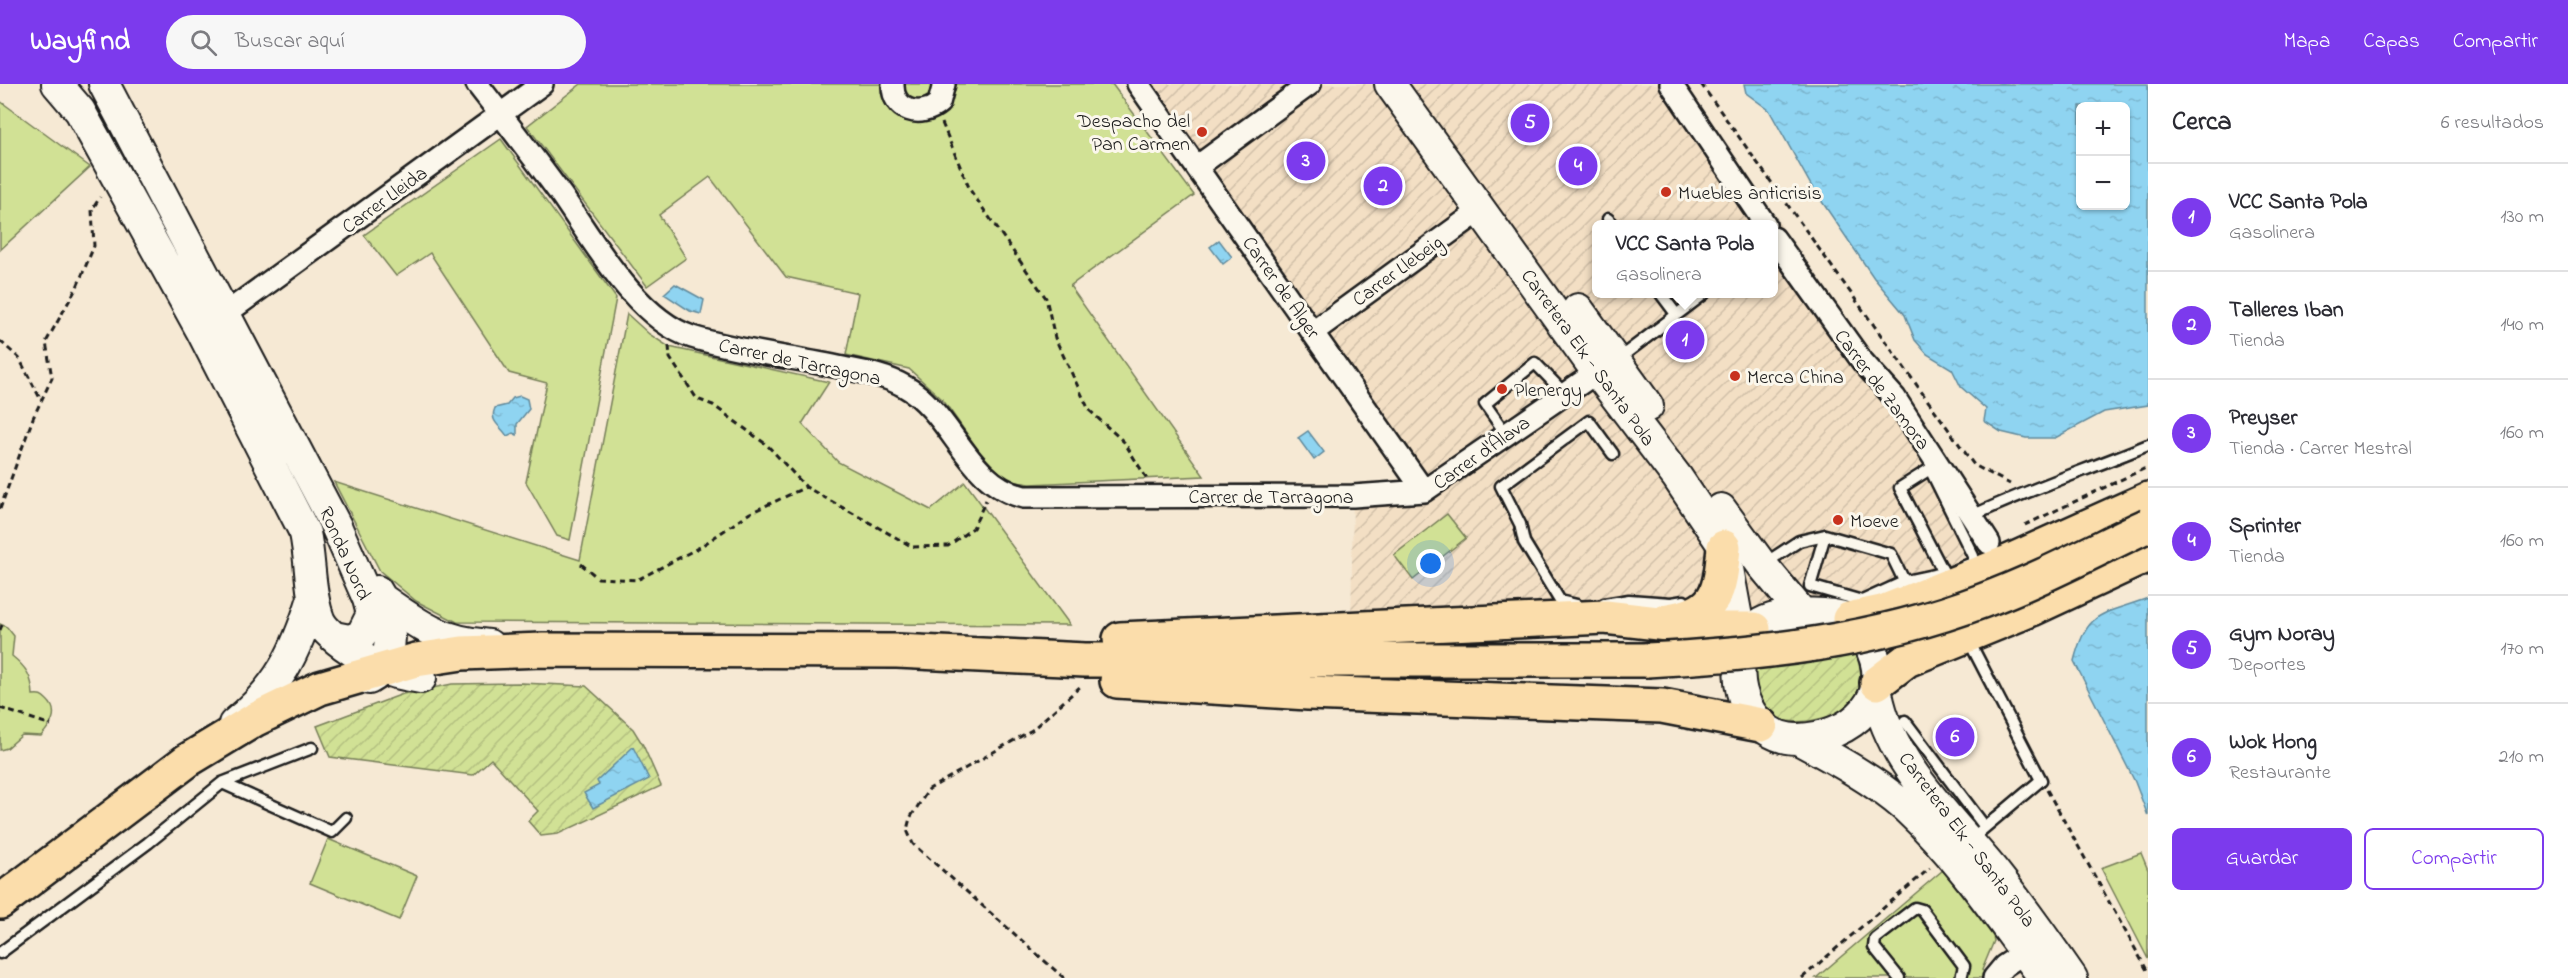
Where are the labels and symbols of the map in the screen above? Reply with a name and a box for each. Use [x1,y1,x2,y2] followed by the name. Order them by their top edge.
[1510,100,1550,146] pin: 5
[1076,108,1190,160] place label: Despacho del Pan Carmen
[1195,125,1209,139] marker: Despacho del Pan Carmen
[1286,138,1326,184] pin: 3
[1558,144,1598,188] pin: 4
[337,160,434,242] street label: Carrer Lleida
[1364,164,1402,208] pin: 2
[1678,180,1822,209] place label: Muebles anticrisis
[1659,185,1673,199] marker: Muebles anticrisis
[1347,229,1451,316] street label: Carrer Llebeig
[1233,231,1327,347] street label: Carrer de Alger
[1513,264,1661,453] street label: Carretera Elx - Santa Pola
[1666,318,1704,362] pin: 1
[1826,324,1936,457] street label: Carrer de Zamora
[716,332,883,396] street label: Carrer de Tarragona
[1747,364,1844,393] place label: Merca China
[1728,369,1742,383] marker: Merca China
[1514,377,1582,407] place label: Plenergy
[1495,382,1509,396] marker: Plenergy
[1428,410,1537,498] street label: Carrer d'Àlava
[1188,484,1354,514] street label: Carrer de Tarragona
[310,503,377,605] street label: Ronda Nord
[1850,508,1899,537] place label: Moeve
[1831,513,1845,527] marker: Moeve
[1416,549,1445,578] your location
[1936,714,1974,760] pin: 6
[1890,747,2042,934] street label: Carretera Elx - Santa Pola

